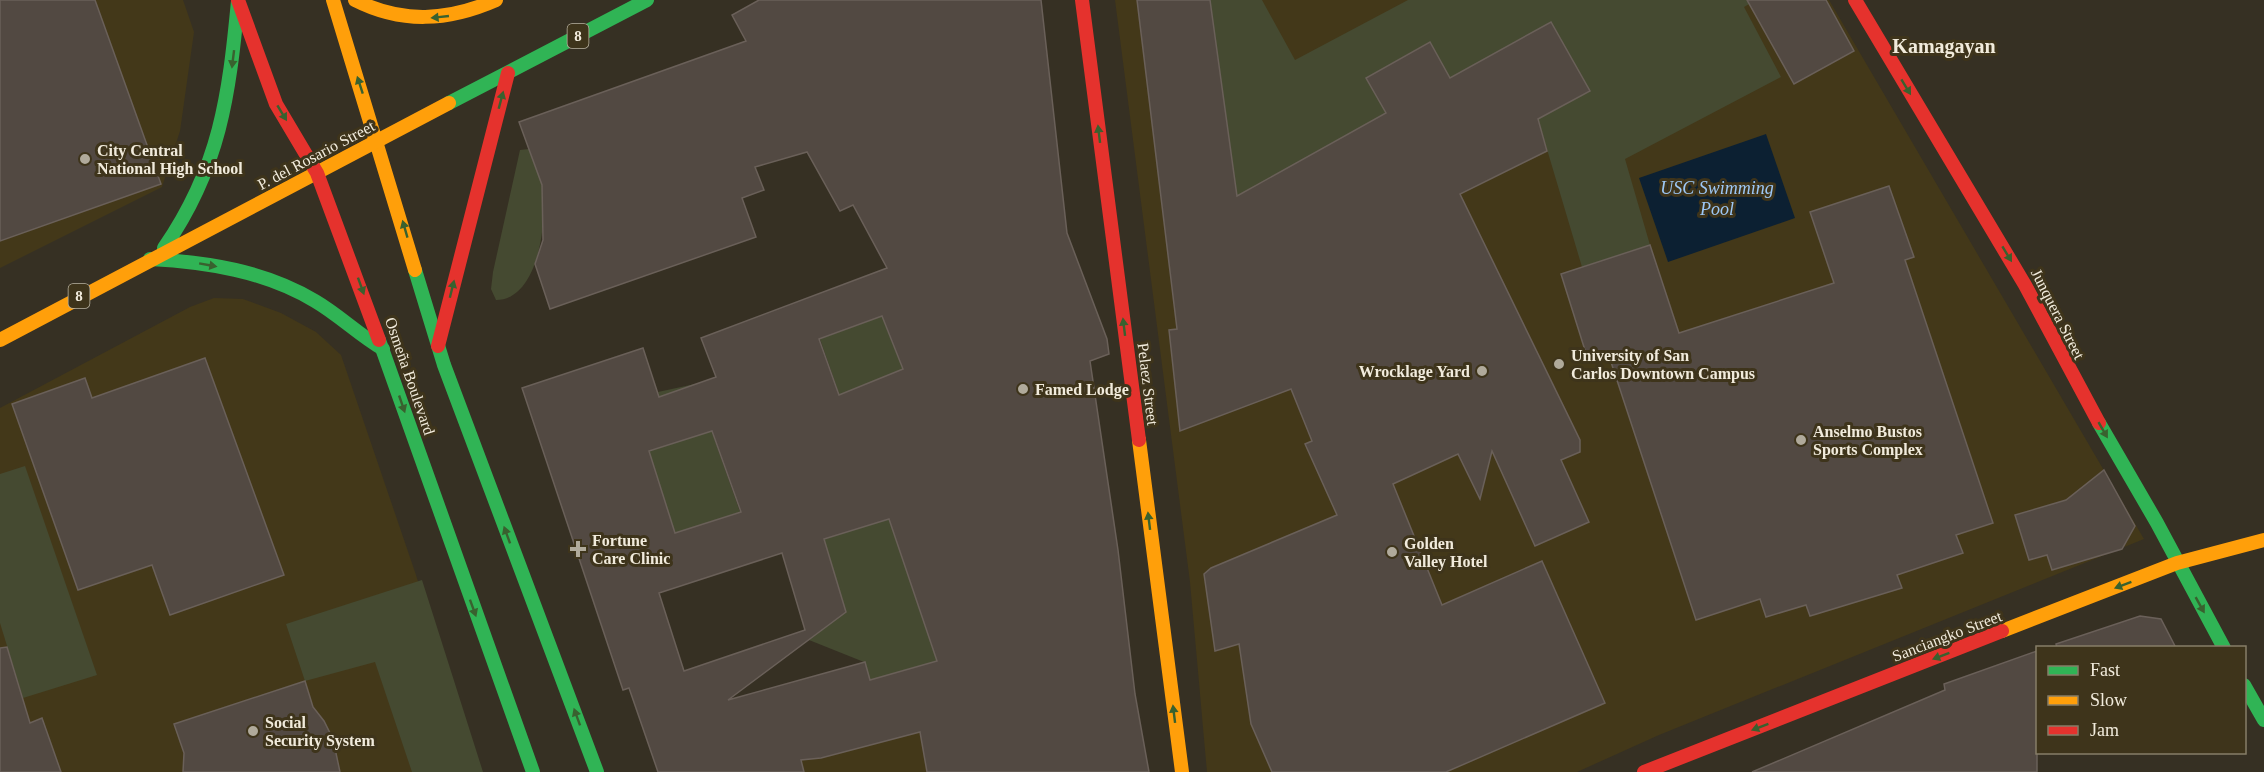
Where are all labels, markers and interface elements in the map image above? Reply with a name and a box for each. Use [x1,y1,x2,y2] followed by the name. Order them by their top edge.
[431,12,450,22] one-way arrow
[568,24,588,48] road number: 8
[1892,35,1996,58] district label: Kamagayan
[228,50,237,69] one-way arrow
[355,76,365,94] one-way arrow
[1901,79,1912,95] one-way arrow
[497,91,506,109] one-way arrow
[276,105,287,121] one-way arrow
[255,117,378,193] street label: P. del Rosario Street
[1095,124,1104,143] one-way arrow
[97,142,243,178] place label: City Central National High School
[78,152,92,166] marker: City Central National High School
[1660,178,1774,219] water label: USC Swimming Pool
[400,220,409,238] one-way arrow
[2001,246,2012,262] one-way arrow
[199,261,218,270] one-way arrow
[2027,266,2088,363] street label: Junquera Street
[356,277,366,295] one-way arrow
[448,280,457,298] one-way arrow
[68,284,90,308] road number: 8
[382,315,438,437] street label: Osmeña Boulevard
[1120,318,1129,337] one-way arrow
[1135,342,1162,427] street label: Pelaez Street
[1571,347,1755,383] place label: University of San Carlos Downtown Campus
[1552,357,1566,371] marker: University of San Carlos Downtown Campus
[1359,363,1470,381] place label: Wrocklage Yard
[1475,364,1489,378] marker: Wrocklage Yard
[1035,381,1129,399] place label: Famed Lodge
[1016,382,1030,396] marker: Famed Lodge
[398,395,407,413] one-way arrow
[2097,422,2108,438] one-way arrow
[1813,423,1923,459] place label: Anselmo Bustos Sports Complex
[1794,433,1808,447] marker: Anselmo Bustos Sports Complex
[1145,511,1154,530] one-way arrow
[502,526,512,544] one-way arrow
[592,532,670,567] place label: Fortune Care Clinic
[1404,535,1488,571] place label: Golden Valley Hotel
[569,540,587,558] marker: Fortune Care Clinic
[1385,545,1399,559] marker: Golden Valley Hotel
[2113,580,2131,590] one-way arrow
[2195,597,2205,614] one-way arrow
[468,599,478,617] one-way arrow
[1890,607,2005,666] street label: Sanciangko Street
[2036,646,2246,754] legend
[1932,651,1950,661] one-way arrow
[2090,660,2120,680] text: Fast
[2090,690,2127,710] text: Slow
[1170,704,1179,723] one-way arrow
[571,708,581,726] one-way arrow
[265,714,375,750] place label: Social Security System
[2090,720,2119,740] text: Jam
[1750,722,1768,732] one-way arrow
[246,724,260,738] marker: Social Security System

